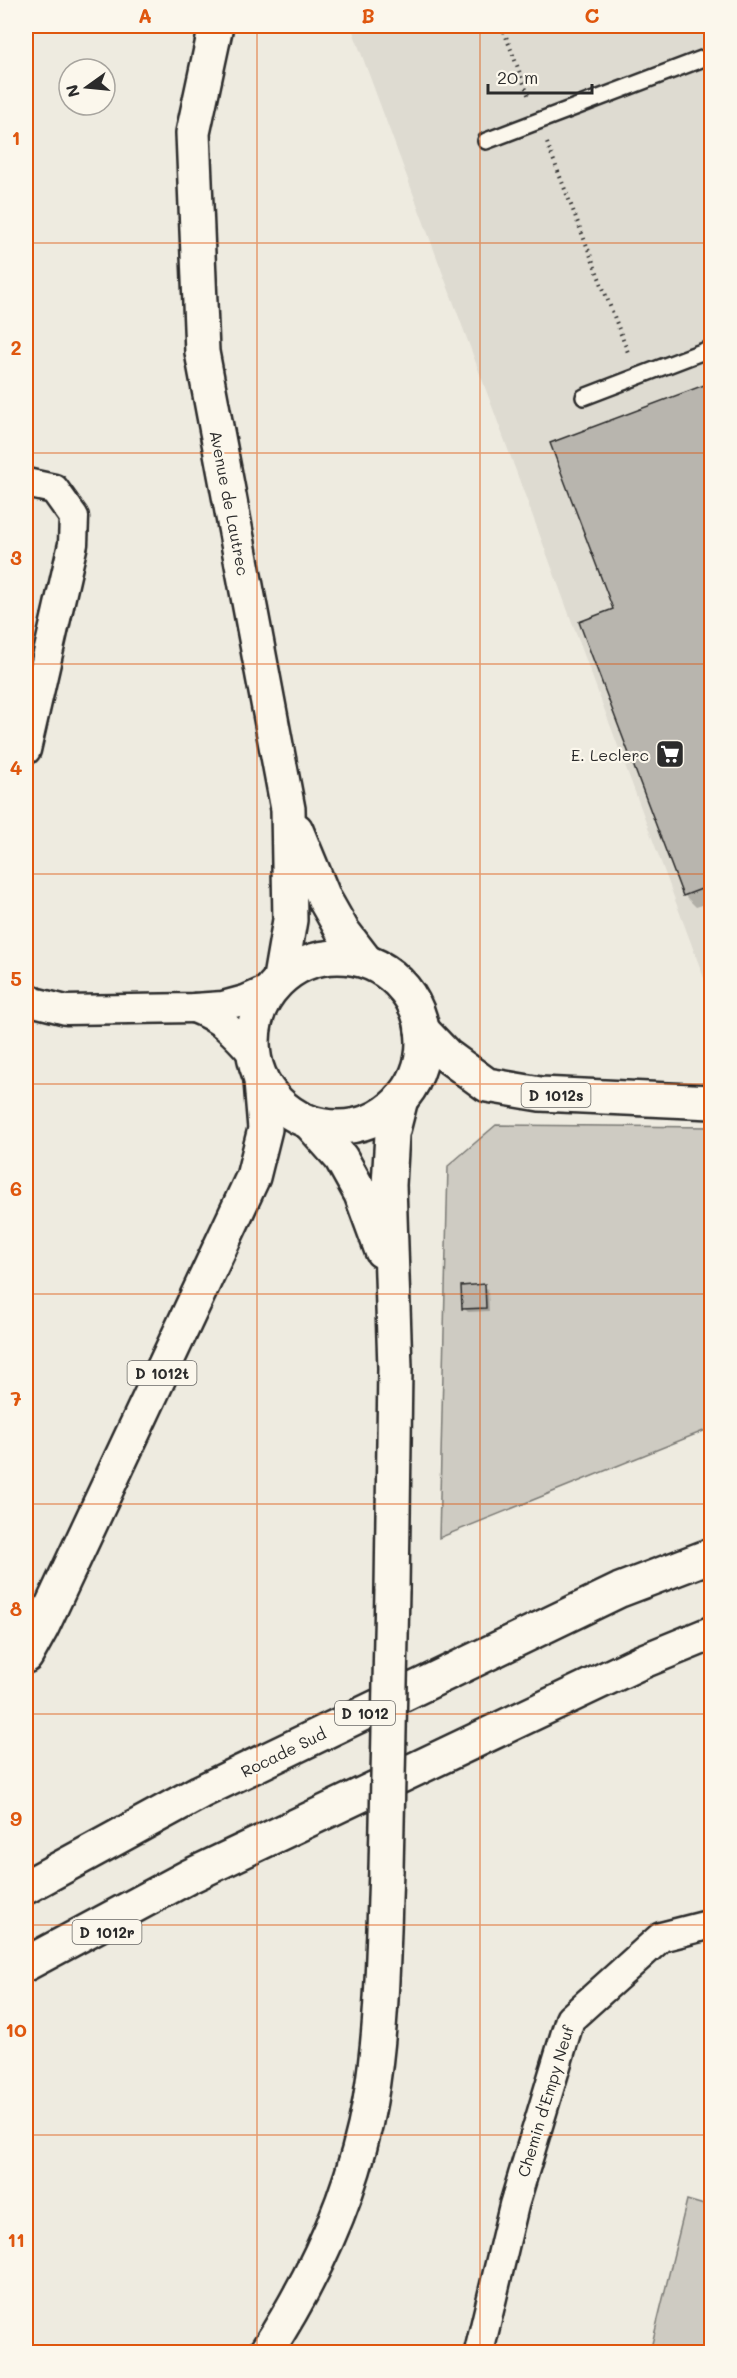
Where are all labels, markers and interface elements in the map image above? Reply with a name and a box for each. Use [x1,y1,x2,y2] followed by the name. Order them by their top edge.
[138,2,152,28] text: A
[361,2,375,28] text: B
[585,2,600,28] text: C
[57,57,117,117] north arrow
[488,57,592,95] scale bar
[497,65,538,89] text: 20 m
[60,82,84,100] text: N
[12,124,20,150] text: 1
[10,334,22,360] text: 2
[206,429,254,577] street label: Avenue de Lautrec
[10,544,22,570] text: 3
[654,738,686,770] supermarket icon: E. Leclerc
[571,744,649,765] place label: E. Leclerc
[10,754,23,780] text: 4
[10,965,22,991] text: 5
[522,1083,590,1107] road number: D 1012s
[10,1175,22,1201] text: 6
[128,1361,196,1385] road number: D 1012t
[10,1385,22,1411] text: 7
[10,1595,22,1621] text: 8
[335,1701,395,1725] road number: D 1012
[237,1722,329,1782] street label: Rocade Sud
[10,1805,22,1831] text: 9
[72,1920,142,1944] road number: D 1012r
[5,2016,27,2042] text: 10
[512,2022,578,2179] street label: Chemin d'Empy Neuf
[7,2226,25,2252] text: 11

